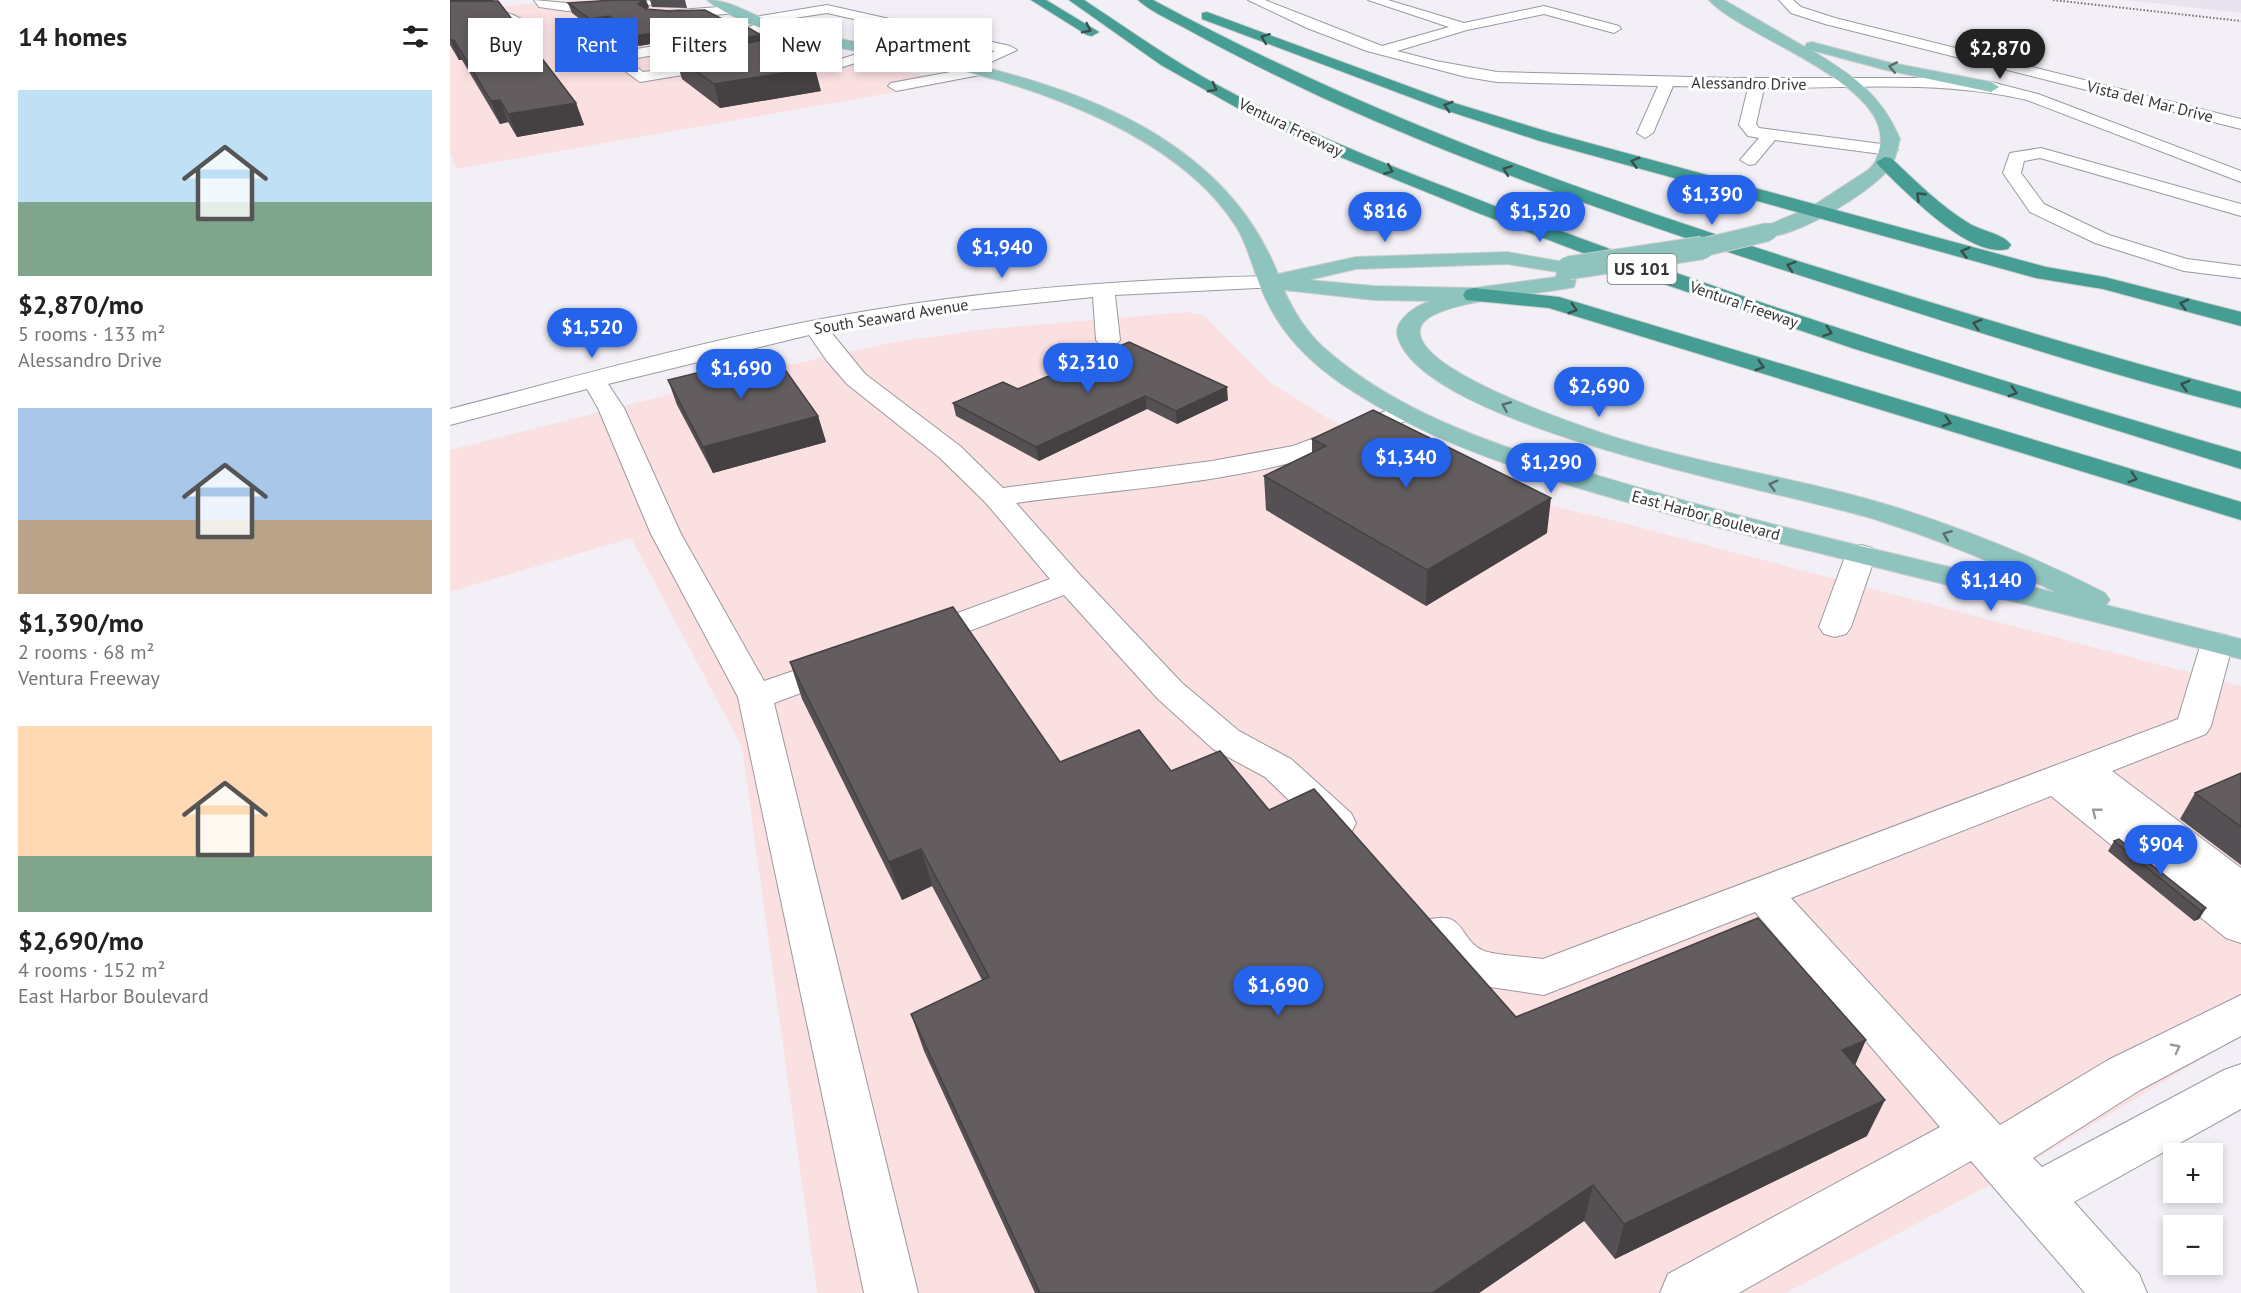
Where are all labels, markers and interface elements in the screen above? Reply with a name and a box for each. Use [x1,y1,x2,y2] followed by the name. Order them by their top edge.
[468,18,543,72] chip: Buy
[555,18,638,72] chip: Rent
[650,18,748,72] chip: Filters
[760,18,842,72] chip: New
[854,18,992,72] chip: Apartment
[18,20,127,53] text: 14 homes
[399,20,432,53] icon: filters
[1081,22,1092,34] one-way arrow
[1951,29,2049,80] pin: $2,870
[1260,33,1271,46] one-way arrow
[1969,35,2031,61] text: $2,870
[1888,61,1898,74] one-way arrow
[1691,72,1807,94] street label: Alessandro Drive
[2084,75,2215,126] street label: Vista del Mar Drive
[1206,81,1217,92] one-way arrow
[1235,93,1347,161] street label: Ventura Freeway
[1443,101,1454,114] one-way arrow
[171,129,279,237] icon: home
[1630,157,1641,169] one-way arrow
[1383,163,1394,176] one-way arrow
[1502,165,1513,177] one-way arrow
[1663,175,1761,226] pin: $1,390
[1681,181,1743,207] text: $1,390
[1349,192,1421,243] pin: $816
[1491,192,1589,243] pin: $1,520
[1916,192,1926,203] one-way arrow
[1362,198,1408,224] text: $816
[1509,198,1571,224] text: $1,520
[953,228,1051,279] pin: $1,940
[971,234,1033,260] text: $1,940
[1960,247,1970,259] one-way arrow
[1608,254,1676,284] road number: US 101
[1786,261,1797,273] one-way arrow
[1686,276,1801,332] street label: Ventura Freeway
[18,288,144,321] text: $2,870/mo
[812,294,970,338] street label: South Seaward Avenue
[2180,299,2190,312] one-way arrow
[1567,302,1578,314] one-way arrow
[543,308,641,359] pin: $1,520
[561,314,623,340] text: $1,520
[1972,319,1983,331] one-way arrow
[18,321,165,347] text: 5 rooms · 133 m²
[1822,325,1833,337] one-way arrow
[1039,343,1137,394] pin: $2,310
[18,347,162,373] text: Alessandro Drive
[692,349,790,400] pin: $1,690
[1057,349,1119,375] text: $2,310
[710,355,772,381] text: $1,690
[1754,359,1765,371] one-way arrow
[1550,367,1648,418] pin: $2,690
[1568,373,1630,399] text: $2,690
[2180,380,2191,392] one-way arrow
[2007,385,2018,398] one-way arrow
[1502,401,1513,413] one-way arrow
[1941,415,1952,427] one-way arrow
[1357,438,1455,489] pin: $1,340
[1502,443,1600,494] pin: $1,290
[1375,444,1437,470] text: $1,340
[171,447,279,555] icon: home
[1520,449,1582,475] text: $1,290
[2127,471,2138,483] one-way arrow
[1769,480,1779,492] one-way arrow
[1630,486,1782,544] street label: East Harbor Boulevard
[1943,530,1953,543] one-way arrow
[1942,561,2040,612] pin: $1,140
[1960,567,2022,593] text: $1,140
[18,606,144,639] text: $1,390/mo
[18,639,154,665] text: 2 rooms · 68 m²
[18,665,160,691] text: Ventura Freeway
[171,765,279,873] icon: home
[2092,808,2103,819] one-way arrow
[2125,825,2197,876] pin: $904
[2138,831,2184,857] text: $904
[18,924,144,957] text: $2,690/mo
[18,957,165,983] text: 4 rooms · 152 m²
[1229,966,1327,1017] pin: $1,690
[1247,972,1309,998] text: $1,690
[18,983,209,1009] text: East Harbor Boulevard
[2170,1044,2180,1055] one-way arrow
[2163,1143,2223,1275] map controls
[2163,1143,2223,1203] button: +
[2163,1215,2223,1275] button: −

